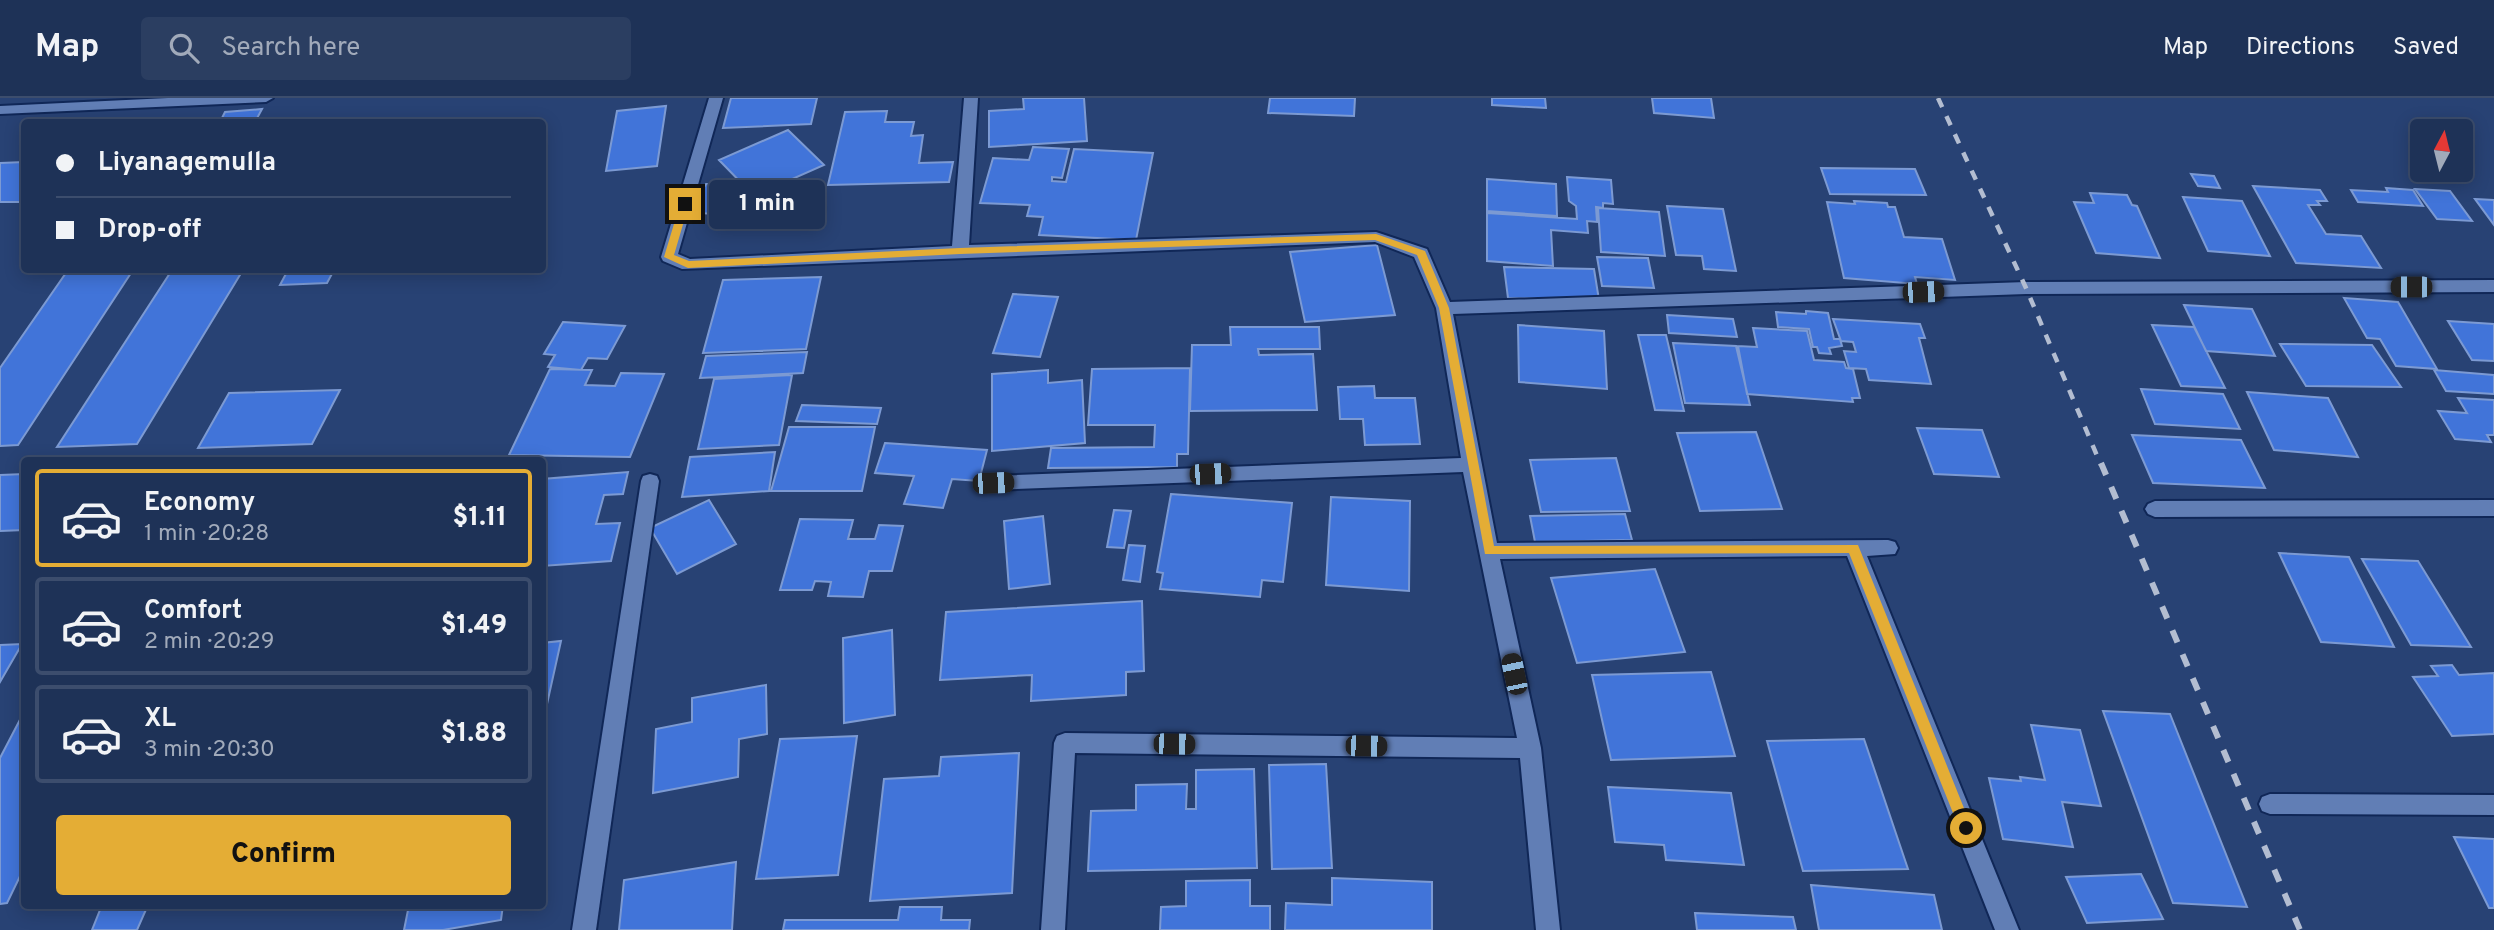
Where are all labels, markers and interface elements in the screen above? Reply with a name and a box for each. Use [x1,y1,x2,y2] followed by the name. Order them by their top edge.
[141,17,631,80] search box
[35,27,99,69] text: Map
[165,29,203,67] icon: search
[221,32,360,65] text: Search here
[2163,33,2208,63] text: Map
[2246,33,2355,63] text: Directions
[2393,33,2459,63] text: Saved
[2410,119,2473,182] north arrow
[2410,119,2473,182] map controls
[98,147,276,180] text: Liyanagemulla
[710,180,825,228] callout: 1 min
[669,188,701,220] route end
[739,190,795,219] text: 1 min
[98,214,201,247] text: Drop-off
[2391,277,2433,298] car
[1902,281,1945,303] car
[1189,463,1232,485] car
[972,472,1015,494] car
[60,487,123,550] icon: car
[144,487,255,520] text: Economy
[453,502,507,535] text: $1.11
[144,520,269,549] text: 1 min · 20:28
[60,595,123,658] icon: car
[144,595,242,628] text: Comfort
[441,610,507,643] text: $1.49
[144,628,274,657] text: 2 min · 20:29
[1500,651,1529,697] car
[60,703,123,766] icon: car
[144,703,176,736] text: XL
[441,718,507,751] text: $1.88
[1153,733,1196,755] car
[1345,735,1388,757] car
[144,736,275,765] text: 3 min · 20:30
[1950,812,1982,844] route start
[56,815,511,895] button: Confirm

